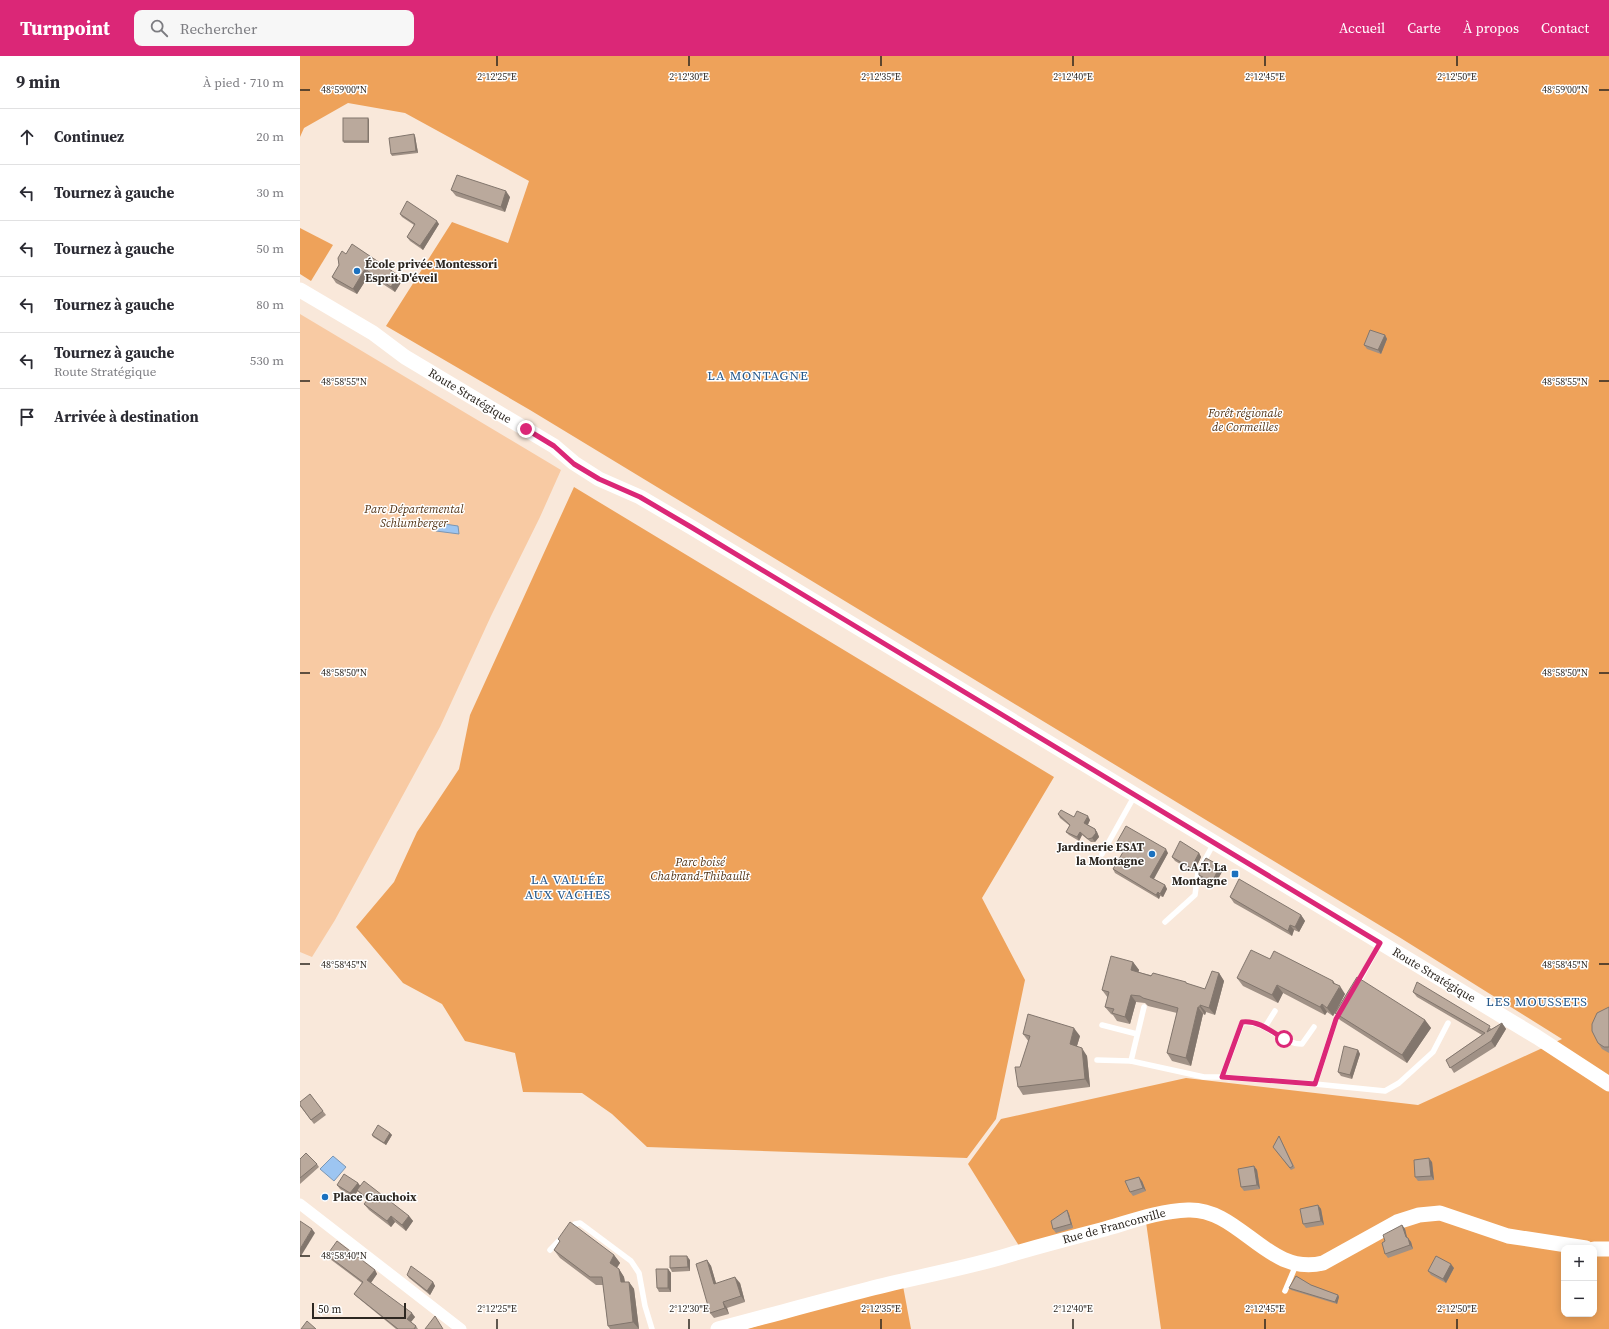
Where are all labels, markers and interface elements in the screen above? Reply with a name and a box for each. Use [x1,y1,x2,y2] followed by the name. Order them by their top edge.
[134,10,414,46] search box
[20,15,110,41] text: Turnpoint
[148,17,170,39] icon: search
[180,18,257,39] text: Rechercher
[1339,18,1385,38] text: Accueil
[1407,18,1441,38] text: Carte
[1463,18,1519,38] text: À propos
[1541,18,1589,38] text: Contact
[16,70,60,94] text: 9 min
[477,70,517,83] text: 2°12'25"E
[669,70,709,83] text: 2°12'30"E
[861,70,901,83] text: 2°12'35"E
[1053,70,1093,83] text: 2°12'40"E
[1245,70,1285,83] text: 2°12'45"E
[1437,70,1477,83] text: 2°12'50"E
[203,74,284,91] text: À pied · 710 m
[321,83,367,96] text: 48°59'00"N
[1542,83,1588,96] text: 48°59'00"N
[16,126,38,148] icon: ahead
[54,126,124,147] text: Continuez
[256,128,284,145] text: 20 m
[16,182,38,204] icon: left
[54,182,174,203] text: Tournez à gauche
[256,184,284,201] text: 30 m
[16,238,38,260] icon: left
[54,238,174,259] text: Tournez à gauche
[256,240,284,257] text: 50 m
[365,256,498,286] place label: École privée Montessori Esprit D'éveil
[352,266,362,276] marker: École privée Montessori Esprit D'éveil
[16,294,38,316] icon: left
[54,294,174,315] text: Tournez à gauche
[256,296,284,313] text: 80 m
[54,342,174,363] text: Tournez à gauche
[16,350,38,372] icon: left
[250,352,284,369] text: 530 m
[54,363,156,380] text: Route Stratégique
[425,365,515,427] street label: Route Stratégique
[707,367,809,384] district label: LA MONTAGNE
[321,375,367,388] text: 48°58'55"N
[1542,375,1588,388] text: 48°58'55"N
[1207,405,1282,435] park label: Forêt régionale de Cormeilles
[16,406,38,428] icon: arrive
[54,406,199,427] text: Arrivée à destination
[517,420,535,438] route end
[363,501,464,531] park label: Parc Départemental Schlumberger
[321,666,367,679] text: 48°58'50"N
[1542,666,1588,679] text: 48°58'50"N
[1056,839,1144,869] place label: Jardinerie ESAT la Montagne
[1147,849,1157,859] marker: Jardinerie ESAT la Montagne
[650,854,751,884] park label: Parc boisé Chabrand-Thibaullt
[1172,859,1228,889] place label: C.A.T. La Montagne
[1230,869,1240,879] marker: C.A.T. La Montagne
[525,871,611,903] district label: LA VALLÉE AUX VACHES
[1389,944,1479,1006] street label: Route Stratégique
[321,958,367,971] text: 48°58'45"N
[1542,958,1588,971] text: 48°58'45"N
[1486,993,1588,1010] district label: LES MOUSSETS
[1275,1030,1293,1048] route start
[333,1189,417,1205] place label: Place Cauchoix
[320,1192,330,1202] marker: Place Cauchoix
[1061,1205,1167,1247] street label: Rue de Franconville
[1561,1245,1597,1317] map controls
[1561,1245,1597,1281] button: +
[321,1249,367,1262] text: 48°58'40"N
[1561,1281,1597,1317] button: −
[312,1301,406,1320] scale bar
[318,1302,341,1317] text: 50 m
[477,1302,517,1315] text: 2°12'25"E
[669,1302,709,1315] text: 2°12'30"E
[861,1302,901,1315] text: 2°12'35"E
[1053,1302,1093,1315] text: 2°12'40"E
[1245,1302,1285,1315] text: 2°12'45"E
[1437,1302,1477,1315] text: 2°12'50"E

